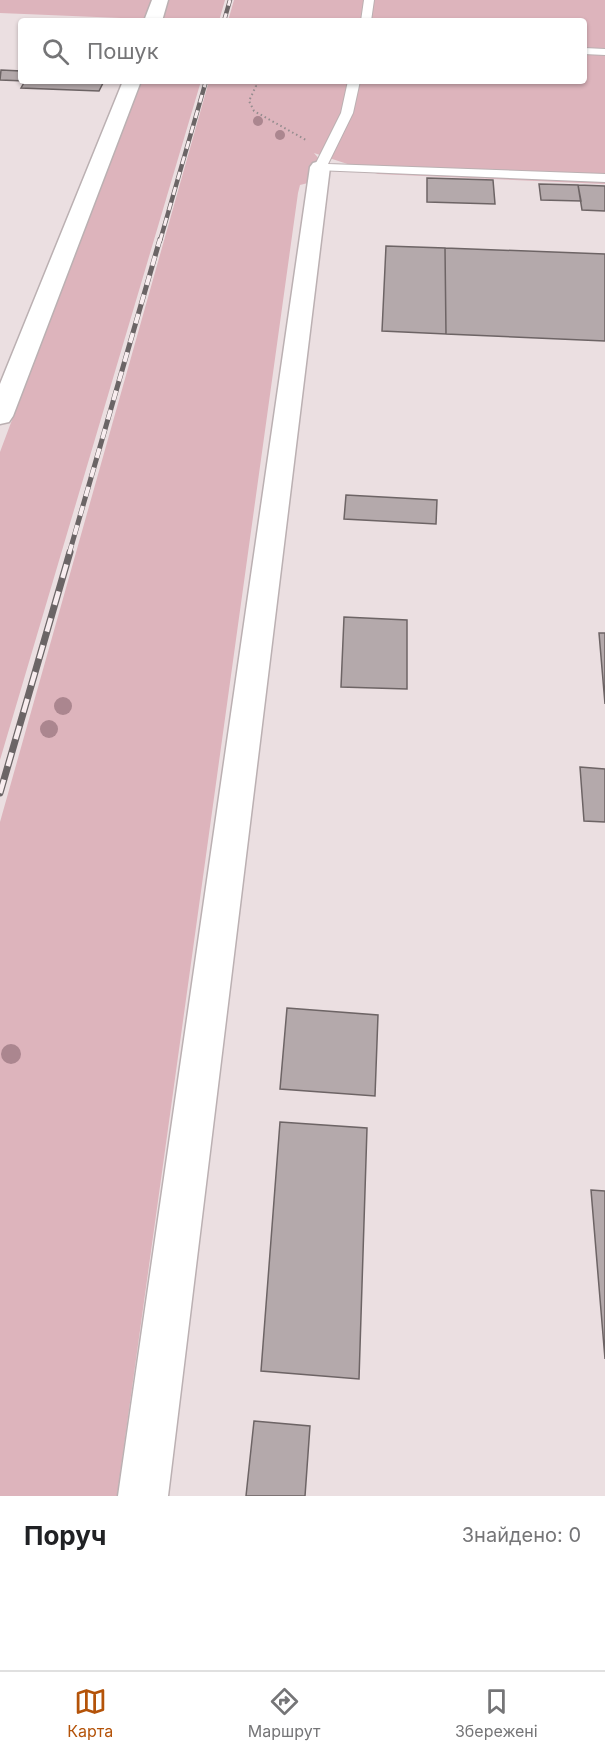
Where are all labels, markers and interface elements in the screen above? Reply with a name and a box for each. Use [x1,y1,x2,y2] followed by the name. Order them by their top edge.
[18,18,587,84] search box
[39,35,72,68] icon: search
[87,38,159,64] text: Пошук
[24,1520,106,1551] text: Поруч
[462,1523,581,1547] text: Знайдено: 0
[67,1685,113,1741] tab: Карта
[248,1685,320,1741] tab: Маршрут
[455,1685,538,1741] tab: Збережені

